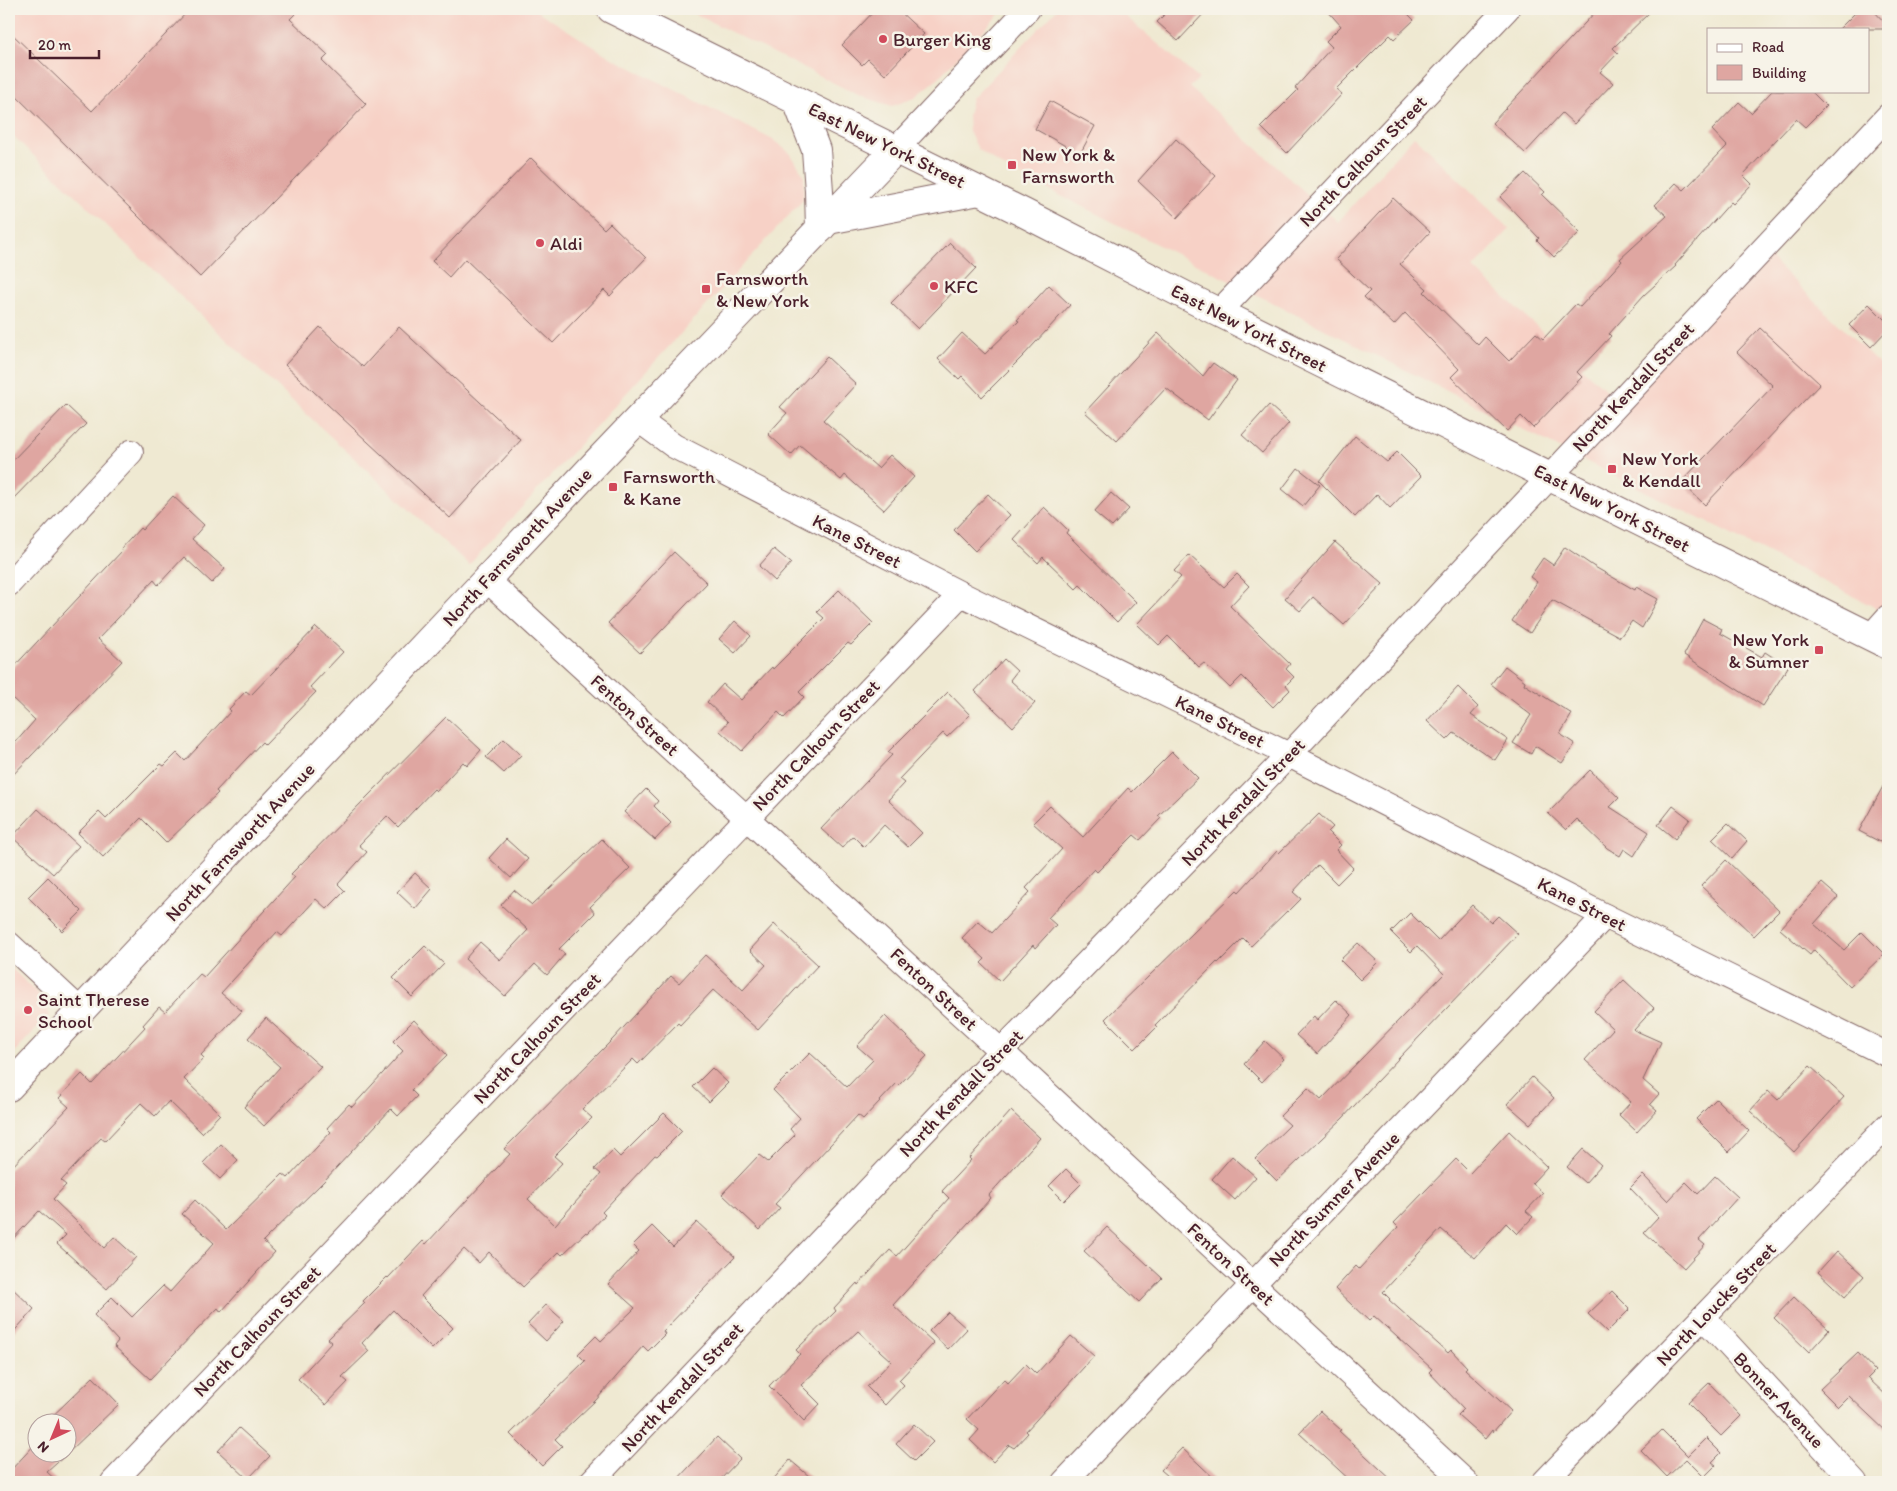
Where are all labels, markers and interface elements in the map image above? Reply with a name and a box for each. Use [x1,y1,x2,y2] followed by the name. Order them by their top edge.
[30,28,99,60] scale bar
[893,28,992,51] place label: Burger King
[1707,28,1870,92] legend
[877,33,889,45] marker: Burger King
[38,36,72,54] text: 20 m
[1752,38,1785,56] text: Road
[1752,64,1806,82] text: Building
[1294,91,1432,231] street label: North Calhoun Street
[805,97,969,193] street label: East New York Street
[1022,143,1115,188] place label: New York & Farnsworth
[1006,159,1018,171] marker: New York & Farnsworth
[550,232,583,255] place label: Aldi
[534,237,546,249] marker: Aldi
[716,267,809,312] place label: Farnsworth & New York
[944,275,978,298] place label: KFC
[1167,279,1331,377] street label: East New York Street
[928,280,940,292] marker: KFC
[700,283,712,295] marker: Farnsworth & New York
[1567,317,1699,457] street label: North Kendall Street
[1622,447,1701,492] place label: New York & Kendall
[1530,459,1694,557] street label: East New York Street
[437,463,597,631] street label: North Farnsworth Avenue
[1606,463,1618,475] marker: New York & Kendall
[623,465,716,510] place label: Farnsworth & Kane
[607,481,619,493] marker: Farnsworth & Kane
[809,509,905,573] street label: Kane Street
[1729,628,1809,673] place label: New York & Sumner
[1813,644,1825,656] marker: New York & Sumner
[586,669,684,761] street label: Fenton Street
[747,675,885,815] street label: North Calhoun Street
[1171,689,1269,753] street label: Kane Street
[1176,733,1310,871] street label: North Kendall Street
[160,758,320,926] street label: North Farnsworth Avenue
[1534,872,1630,936] street label: Kane Street
[886,943,982,1035] street label: Fenton Street
[468,968,606,1108] street label: North Calhoun Street
[38,988,150,1033] place label: Saint Therese School
[22,1004,34,1016] marker: Saint Therese School
[894,1024,1028,1162] street label: North Kendall Street
[1264,1127,1404,1271] street label: North Sumner Avenue
[1183,1218,1279,1310] street label: Fenton Street
[1651,1237,1781,1371] street label: North Loucks Street
[188,1261,326,1401] street label: North Calhoun Street
[616,1317,748,1457] street label: North Kendall Street
[1729,1347,1829,1453] street label: Bonner Avenue
[28,1414,78,1464] north arrow
[34,1438,53,1456] text: N

